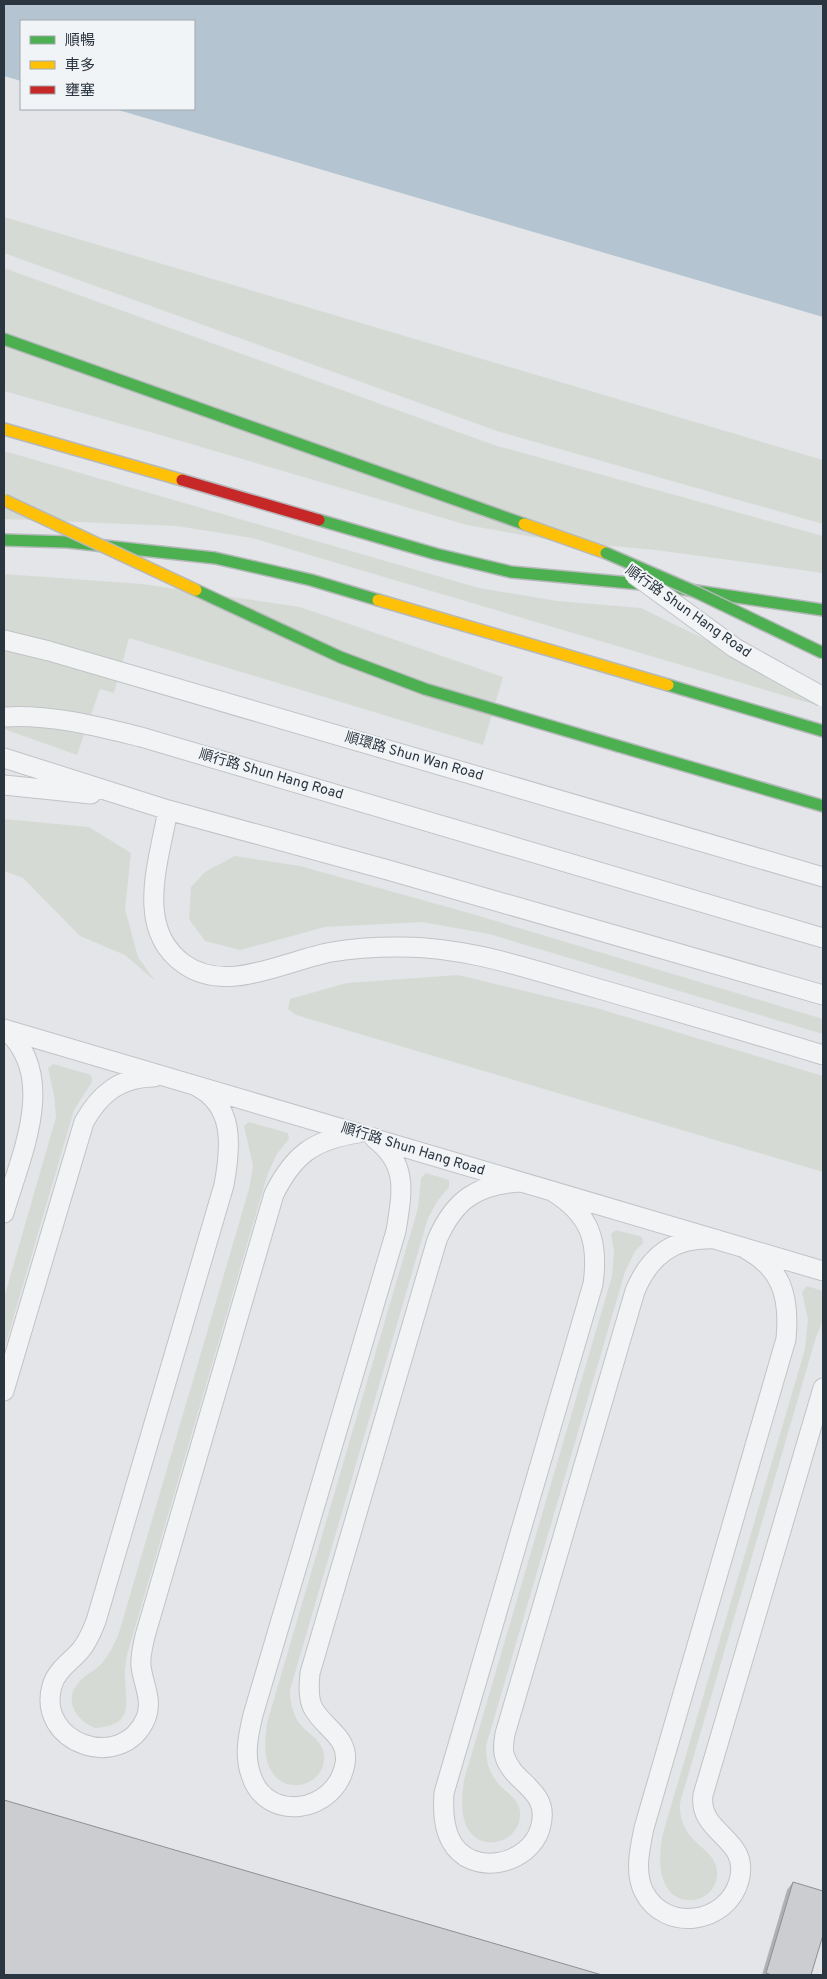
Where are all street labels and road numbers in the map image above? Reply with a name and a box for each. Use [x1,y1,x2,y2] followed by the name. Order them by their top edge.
[622,562,754,662] street label: 順行路 Shun Hang Road
[343,729,485,785] street label: 順環路 Shun Wan Road
[197,746,345,804] street label: 順行路 Shun Hang Road
[339,1120,487,1180] street label: 順行路 Shun Hang Road

